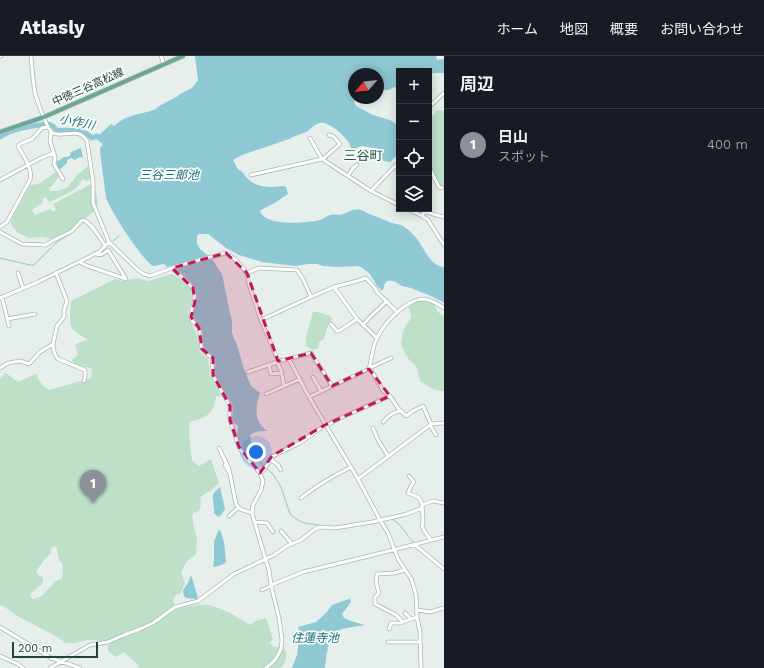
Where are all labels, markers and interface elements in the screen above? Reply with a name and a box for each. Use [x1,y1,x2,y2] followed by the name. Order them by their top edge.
[20,16,85,39] text: Atlasly
[496,21,538,37] text: ホーム
[560,21,588,37] text: 地図
[610,21,638,37] text: 概要
[660,21,744,37] text: お問い合わせ
[50,65,126,109] street label: 中徳三谷高松線
[348,68,384,104] north arrow
[396,68,432,212] map controls
[396,68,432,104] button: +
[460,74,494,94] text: 周辺
[396,104,432,140] button: −
[58,111,98,133] water label: 小作川
[498,128,528,146] text: 日山
[470,137,476,152] text: 1
[707,137,748,152] text: 400 m
[396,140,432,176] button: locate
[343,148,383,163] district label: 三谷町
[498,149,550,164] text: スポット
[139,168,200,182] water label: 三谷三郎池
[396,176,432,212] button: layers
[246,442,266,462] your location
[80,470,106,503] pin: 1
[291,631,340,645] water label: 住蓮寺池
[12,640,98,659] scale bar
[18,642,52,655] text: 200 m

